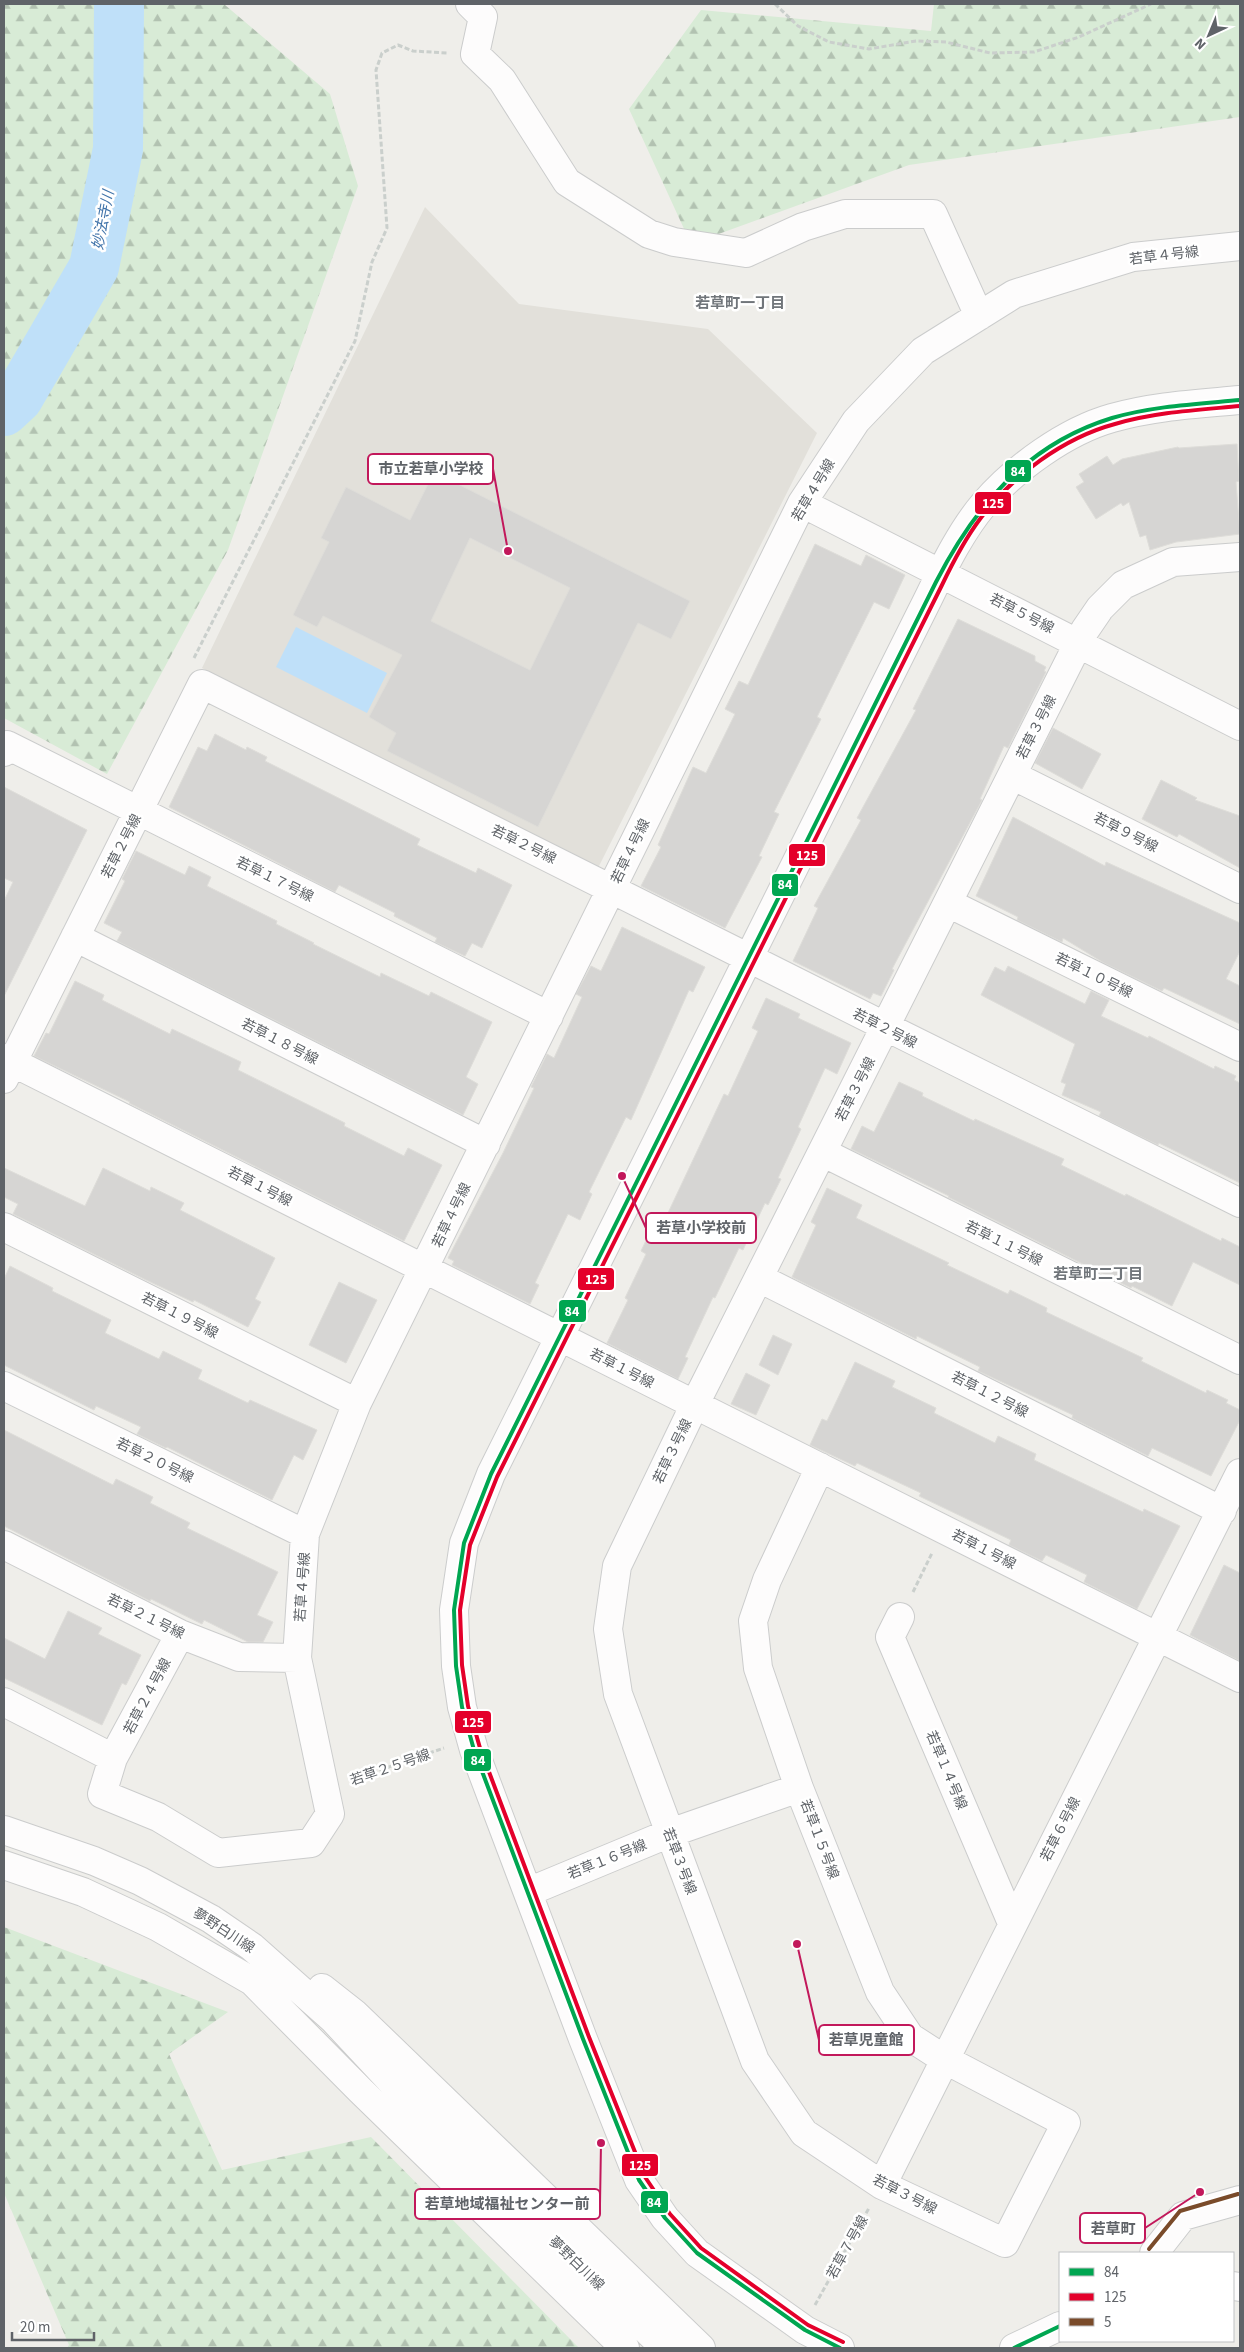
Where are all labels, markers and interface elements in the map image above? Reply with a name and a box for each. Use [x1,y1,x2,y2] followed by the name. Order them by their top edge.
[1184,10,1234,60] north arrow
[1190,33,1211,54] text: N
[87,187,120,252] water label: 妙法寺川
[1128,242,1200,270] street label: 若草４号線
[695,293,785,314] district label: 若草町一丁目
[368,454,493,484] callout: 市立若草小学校
[787,455,840,526] street label: 若草４号線
[378,459,484,480] text: 市立若草小学校
[1004,459,1032,483] line badge: 84
[1011,462,1026,482] text: 84
[974,491,1012,515] line badge: 125
[982,494,1004,514] text: 125
[986,589,1057,639] street label: 若草５号線
[1012,692,1062,763] street label: 若草３号線
[1090,808,1161,858] street label: 若草９号線
[97,811,147,882] street label: 若草２号線
[607,816,655,887] street label: 若草４号線
[488,821,559,869] street label: 若草２号線
[788,843,826,867] line badge: 125
[796,846,818,866] text: 125
[232,852,317,907] street label: 若草１７号線
[771,873,799,897] line badge: 84
[778,875,793,895] text: 84
[1051,948,1136,1003] street label: 若草１０号線
[849,1004,920,1054] street label: 若草２号線
[238,1014,322,1070] street label: 若草１８号線
[831,1054,881,1125] street label: 若草３号線
[224,1162,295,1212] street label: 若草１号線
[428,1180,476,1251] street label: 若草４号線
[646,1213,756,1243] callout: 若草小学校前
[961,1216,1046,1271] street label: 若草１１号線
[656,1218,746,1239] text: 若草小学校前
[1053,1264,1143,1285] district label: 若草町二丁目
[577,1267,615,1291] line badge: 125
[585,1270,607,1290] text: 125
[138,1288,222,1344] street label: 若草１９号線
[558,1299,587,1323] line badge: 84
[565,1302,580,1322] text: 84
[586,1344,657,1394] street label: 若草１号線
[948,1367,1032,1423] street label: 若草１２号線
[649,1416,697,1487] street label: 若草３号線
[112,1433,197,1488] street label: 若草２０号線
[948,1525,1019,1575] street label: 若草１号線
[291,1551,315,1623] street label: 若草４号線
[103,1589,188,1644] street label: 若草２１号線
[119,1655,176,1738] street label: 若草２４号線
[454,1710,492,1734] line badge: 125
[462,1713,484,1733] text: 125
[920,1728,972,1813] street label: 若草１４号線
[347,1745,433,1791] street label: 若草２５号線
[463,1748,492,1772] line badge: 84
[471,1751,486,1771] text: 84
[1036,1794,1086,1865] street label: 若草６号線
[795,1797,843,1882] street label: 若草１５号線
[657,1825,701,1898] street label: 若草３号線
[565,1835,650,1885] street label: 若草１６号線
[189,1903,258,1958] street label: 夢野白川線
[819,2025,914,2055] callout: 若草児童館
[828,2030,904,2051] text: 若草児童館
[621,2153,659,2177] line badge: 125
[629,2156,651,2176] text: 125
[869,2170,940,2220] street label: 若草３号線
[415,2189,600,2219] callout: 若草地域福祉センター前
[640,2190,669,2214] line badge: 84
[647,2193,662,2213] text: 84
[424,2194,590,2215] text: 若草地域福祉センター前
[822,2212,874,2283] street label: 若草７号線
[1080,2213,1145,2243] callout: 若草町
[1090,2219,1136,2240] text: 若草町
[544,2232,608,2295] street label: 夢野白川線
[1059,2252,1234,2342] legend
[1104,2262,1119,2283] text: 84
[1104,2287,1126,2308] text: 125
[12,2310,95,2342] scale bar
[1104,2312,1111,2333] text: 5
[20,2317,50,2338] text: 20 m

